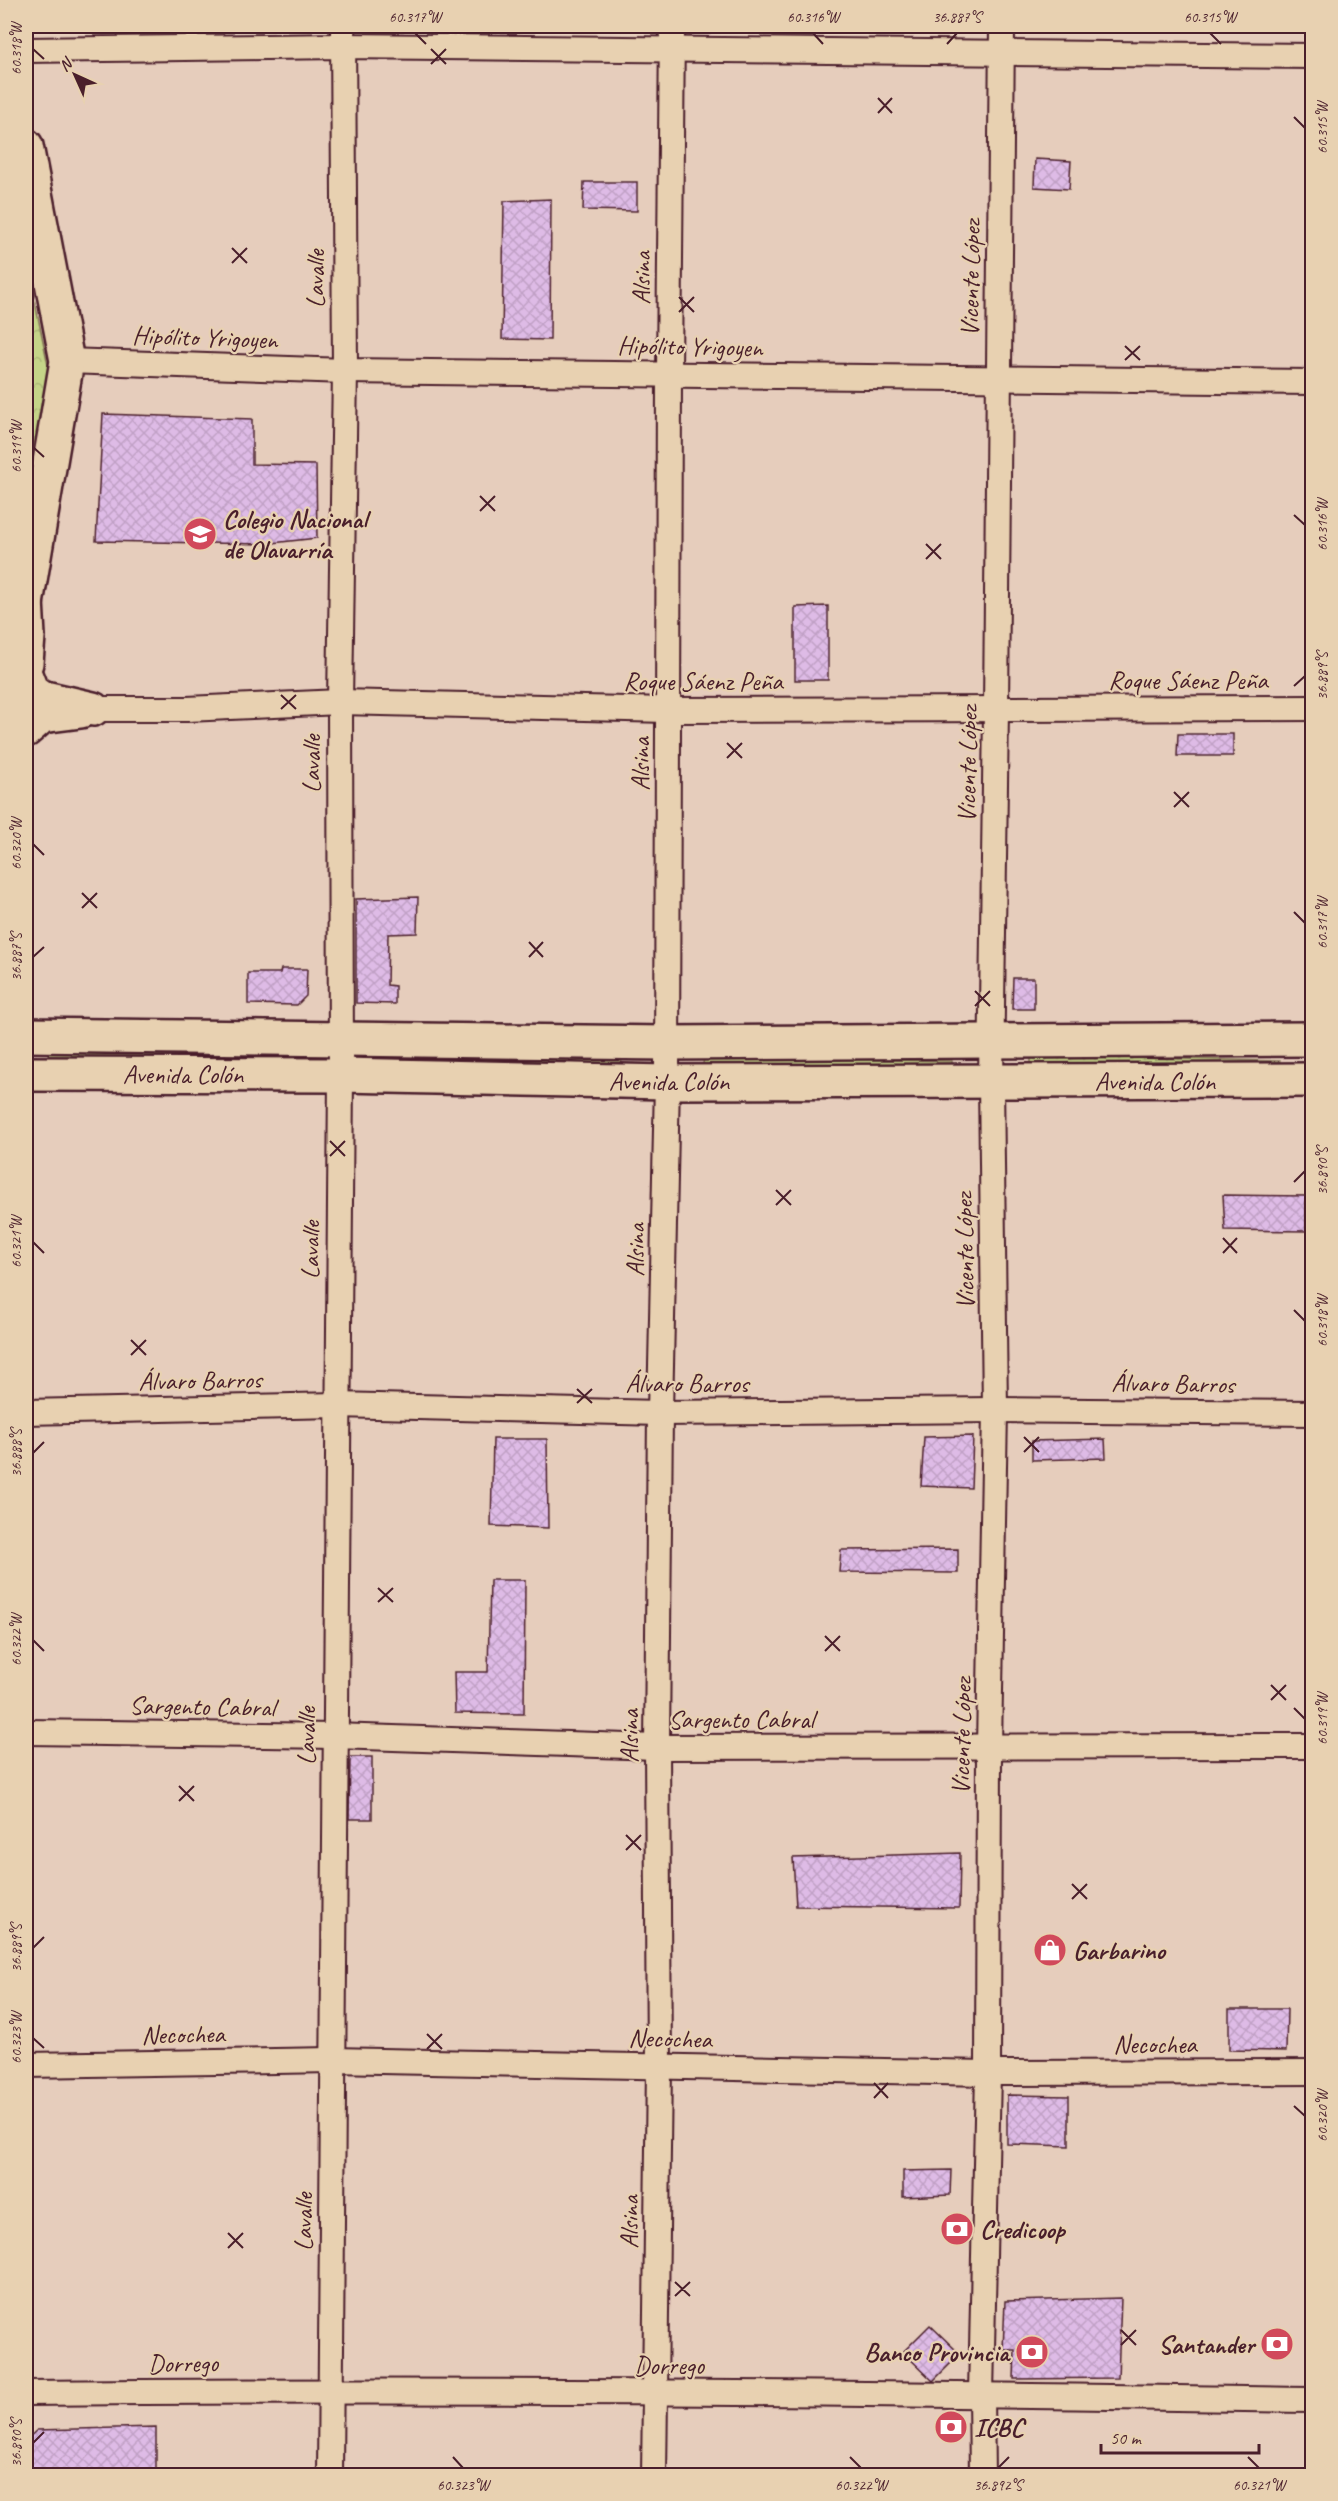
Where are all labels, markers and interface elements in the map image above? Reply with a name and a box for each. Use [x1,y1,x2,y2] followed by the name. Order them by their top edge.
[389,8,444,27] text: 60.317°W
[787,8,842,27] text: 60.316°W
[933,8,984,27] text: 36.887°S
[1184,8,1239,27] text: 60.315°W
[7,20,26,75] text: 60.318°W
[45,45,105,105] north arrow
[55,52,78,76] text: N
[1313,99,1332,154] text: 60.315°W
[953,216,988,337] street label: Vicente López
[299,248,332,308] street label: Lavalle
[625,250,658,305] street label: Alsina
[132,318,279,357] street label: Hipólito Yrigoyen
[617,329,764,364] street label: Hipólito Yrigoyen
[7,418,26,473] text: 60.319°W
[1313,496,1332,551] text: 60.316°W
[223,503,371,566] place label: Colegio Nacional de Olavarría
[182,516,218,552] school or university icon: Colegio Nacional de Olavarría
[1313,649,1332,700] text: 36.889°S
[1108,664,1269,697] street label: Roque Sáenz Peña
[623,665,784,698] street label: Roque Sáenz Peña
[950,702,985,823] street label: Vicente López
[295,733,328,793] street label: Lavalle
[624,736,657,791] street label: Alsina
[7,815,26,870] text: 60.320°W
[1313,894,1332,949] text: 60.317°W
[7,930,26,981] text: 36.887°S
[123,1058,245,1091] street label: Avenida Colón
[609,1065,731,1098] street label: Avenida Colón
[1095,1065,1217,1098] street label: Avenida Colón
[1313,1144,1332,1195] text: 36.890°S
[947,1189,982,1310] street label: Vicente López
[7,1213,26,1268] text: 60.321°W
[293,1219,328,1279] street label: Lavalle
[619,1222,652,1277] street label: Alsina
[1313,1292,1332,1347] text: 60.318°W
[138,1363,264,1398] street label: Álvaro Barros
[1111,1366,1237,1401] street label: Álvaro Barros
[625,1367,751,1400] street label: Álvaro Barros
[7,1426,26,1477] text: 36.888°S
[7,1611,26,1666] text: 60.322°W
[944,1674,979,1795] street label: Vicente López
[129,1689,280,1724] street label: Sargento Cabral
[1313,1690,1332,1745] text: 60.319°W
[668,1703,818,1736] street label: Sargento Cabral
[290,1705,323,1765] street label: Lavalle
[613,1708,646,1763] street label: Alsina
[7,1921,26,1972] text: 36.889°S
[1032,1932,1068,1968] shop icon: Garbarino
[1073,1934,1166,1967] place label: Garbarino
[7,2009,26,2064] text: 60.323°W
[141,2017,227,2052] street label: Necochea
[628,2021,714,2056] street label: Necochea
[1113,2028,1198,2061] street label: Necochea
[1313,2087,1332,2142] text: 60.320°W
[287,2191,320,2251] street label: Lavalle
[613,2194,646,2249] street label: Alsina
[939,2211,975,2247] bank icon: Credicoop
[980,2213,1067,2246] place label: Credicoop
[1259,2326,1295,2362] bank icon: Santander
[1158,2328,1257,2361] place label: Santander
[1014,2334,1050,2370] bank icon: Banco Provincia
[864,2336,1011,2369] place label: Banco Provincia
[148,2346,220,2381] street label: Dorrego
[634,2349,706,2382] street label: Dorrego
[933,2409,969,2445] bank icon: ICBC
[974,2411,1027,2444] place label: ICBC
[7,2416,26,2467] text: 36.890°S
[1101,2417,1258,2455] scale bar
[1110,2427,1143,2449] text: 50 m
[437,2476,492,2495] text: 60.323°W
[835,2476,890,2495] text: 60.322°W
[974,2476,1025,2495] text: 36.892°S
[1233,2476,1288,2495] text: 60.321°W

